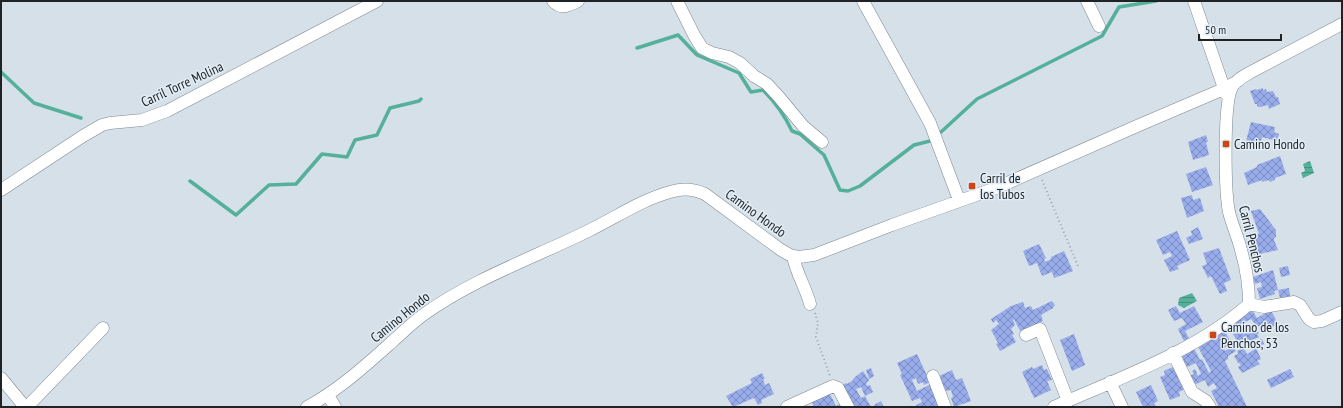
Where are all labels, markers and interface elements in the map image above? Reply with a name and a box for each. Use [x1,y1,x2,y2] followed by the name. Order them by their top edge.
[1199,16,1281,42] scale bar
[1205,22,1226,37] text: 50 m
[138,57,226,111] street label: Carril Torre Molina
[1234,135,1305,153] place label: Camino Hondo
[1221,139,1231,149] marker: Camino Hondo
[980,169,1025,203] place label: Carril de los Tubos
[967,181,977,191] marker: Carril de los Tubos
[722,185,790,241] street label: Camino Hondo
[1235,204,1269,275] street label: Carril Penchos
[367,288,433,346] street label: Camino Hondo
[1221,318,1289,352] place label: Camino de los Penchos, 53
[1208,330,1218,340] marker: Camino de los Penchos, 53

